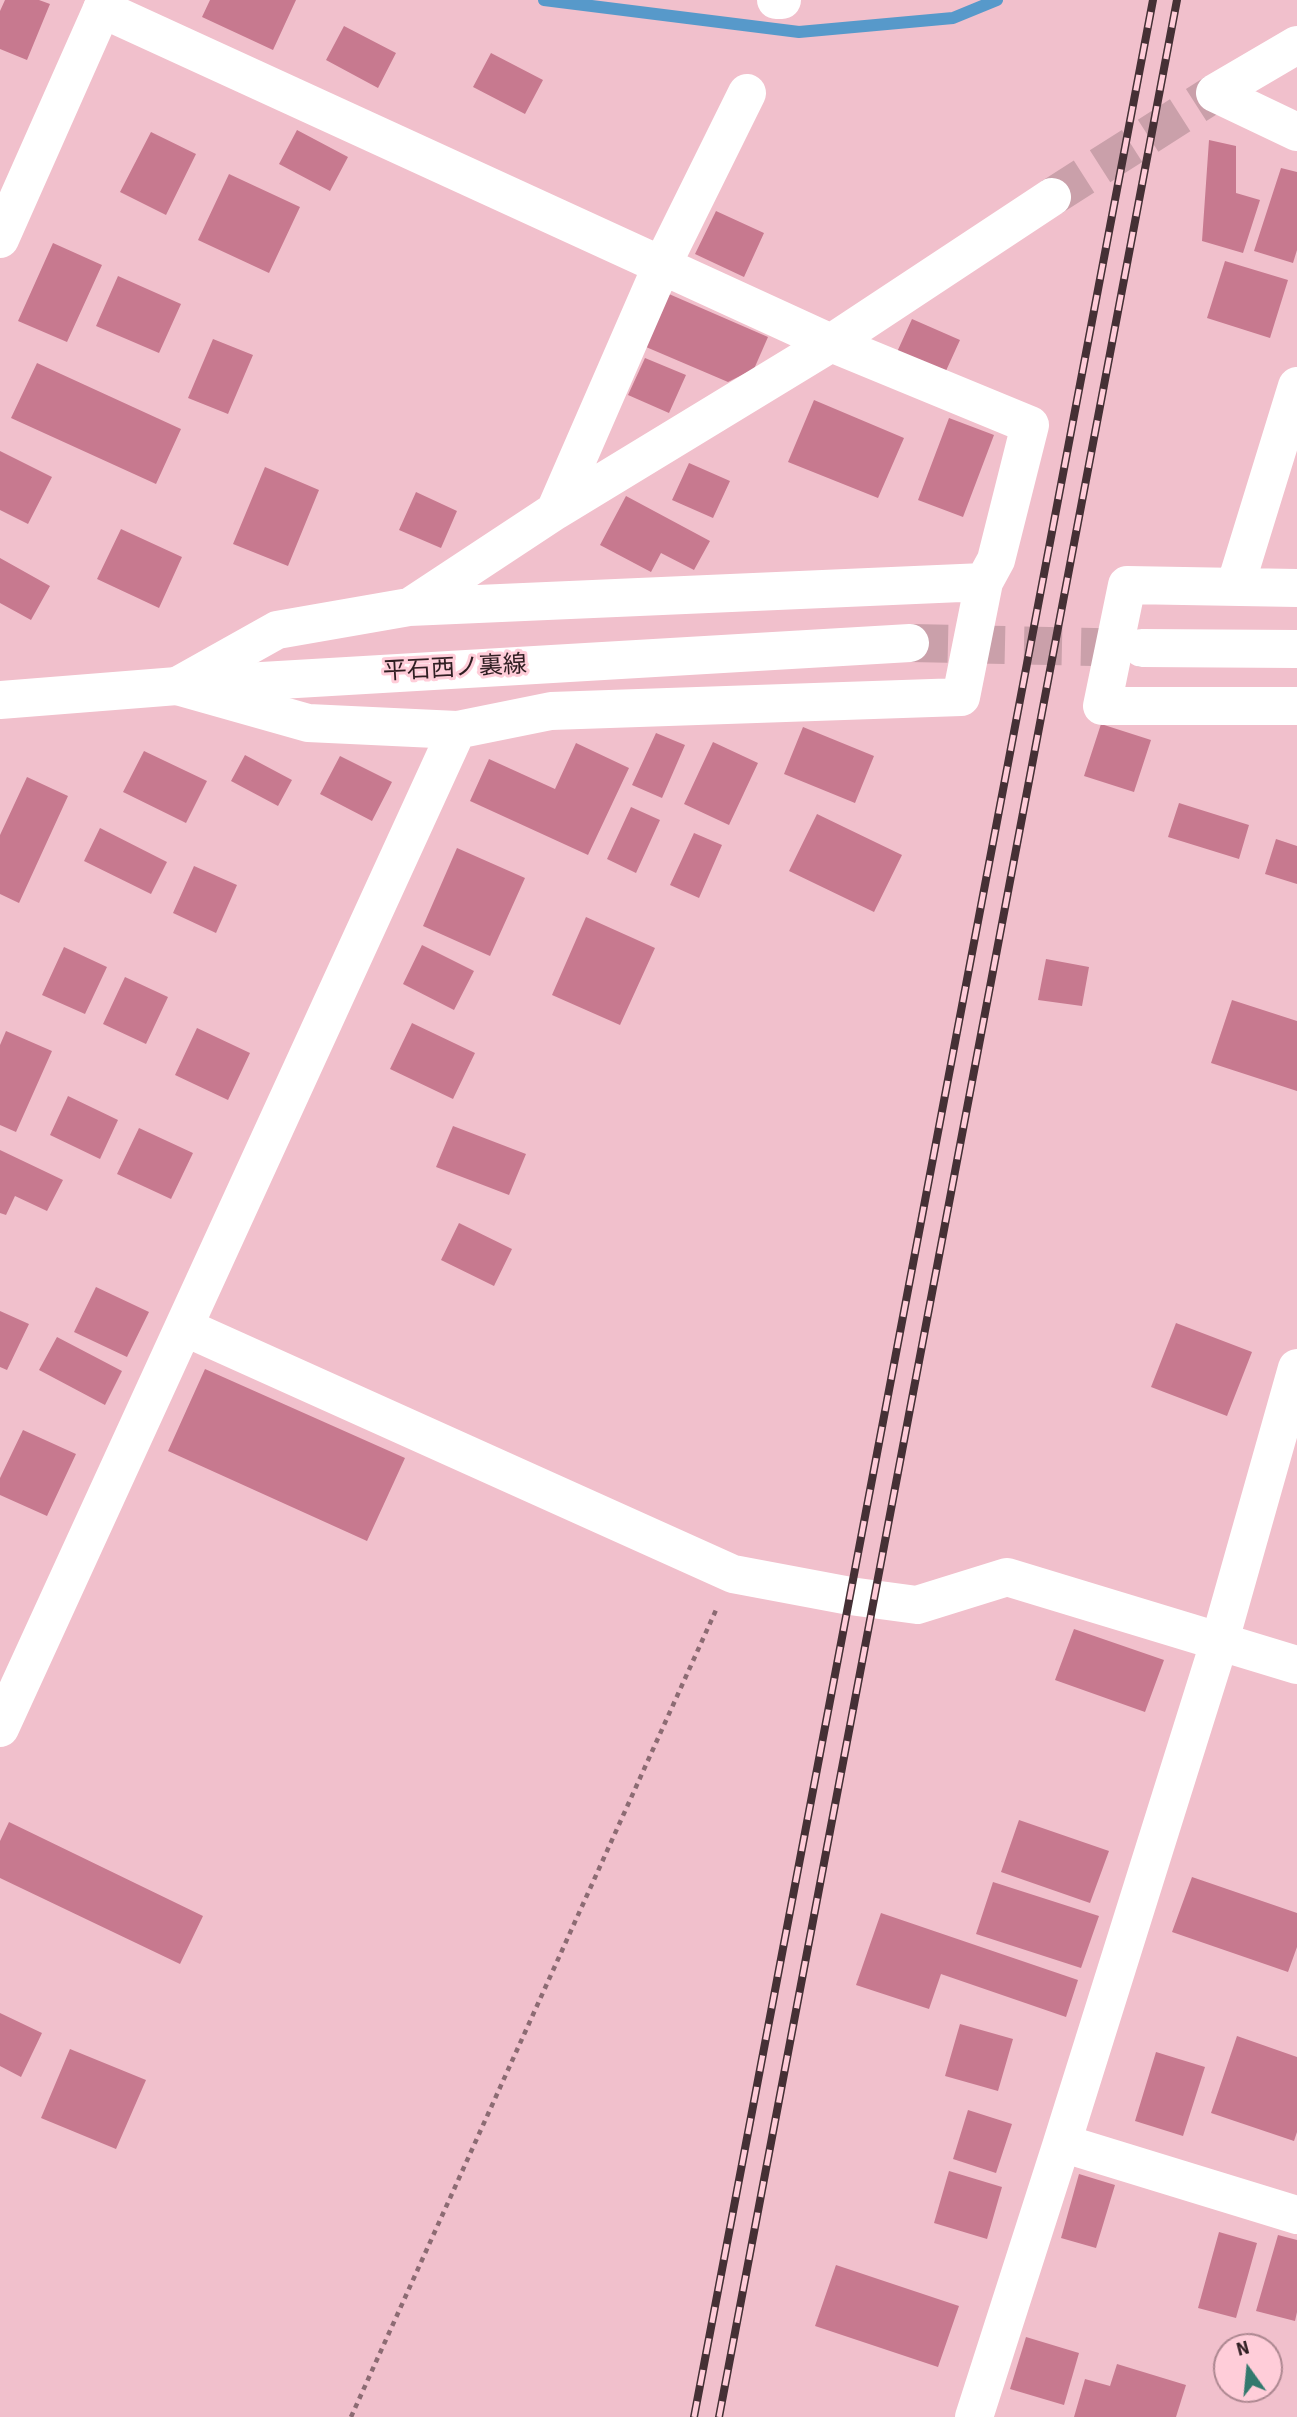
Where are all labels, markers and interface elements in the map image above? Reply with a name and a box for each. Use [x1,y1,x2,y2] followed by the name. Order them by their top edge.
[382,652,528,688] street label: 平石西ノ裏線
[1213,2333,1283,2403] north arrow
[1233,2334,1253,2364] text: N

